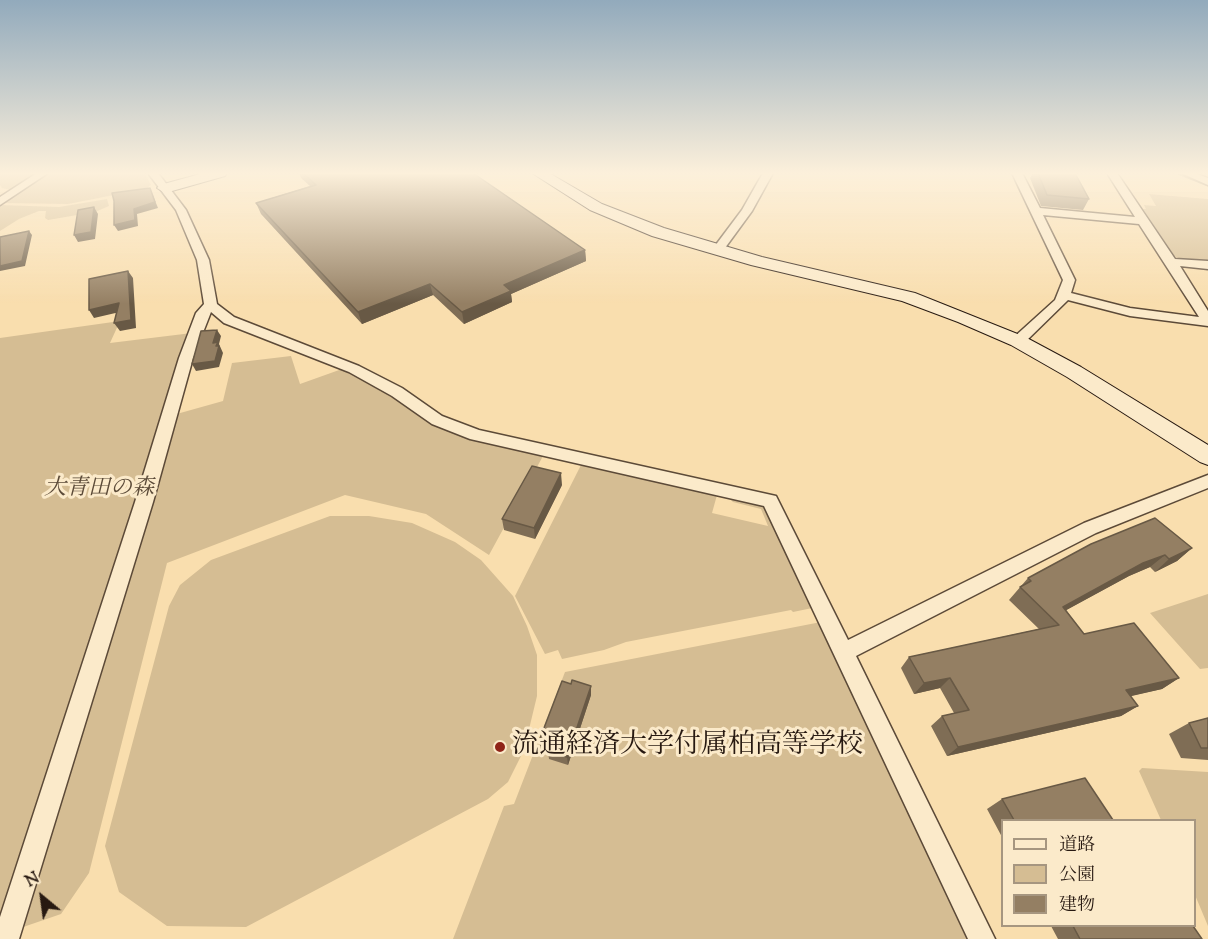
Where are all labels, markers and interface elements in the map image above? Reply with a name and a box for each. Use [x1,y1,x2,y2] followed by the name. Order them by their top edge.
[44,477,154,503] park label: 大青田の森
[512,731,863,763] place label: 流通経済大学付属柏高等学校
[493,740,507,754] marker: 流通経済大学付属柏高等学校
[1001,819,1196,927] legend
[1059,833,1095,859] text: 道路
[1059,863,1095,889] text: 公園
[12,867,72,927] north arrow
[22,868,44,894] text: N
[1059,893,1095,919] text: 建物

